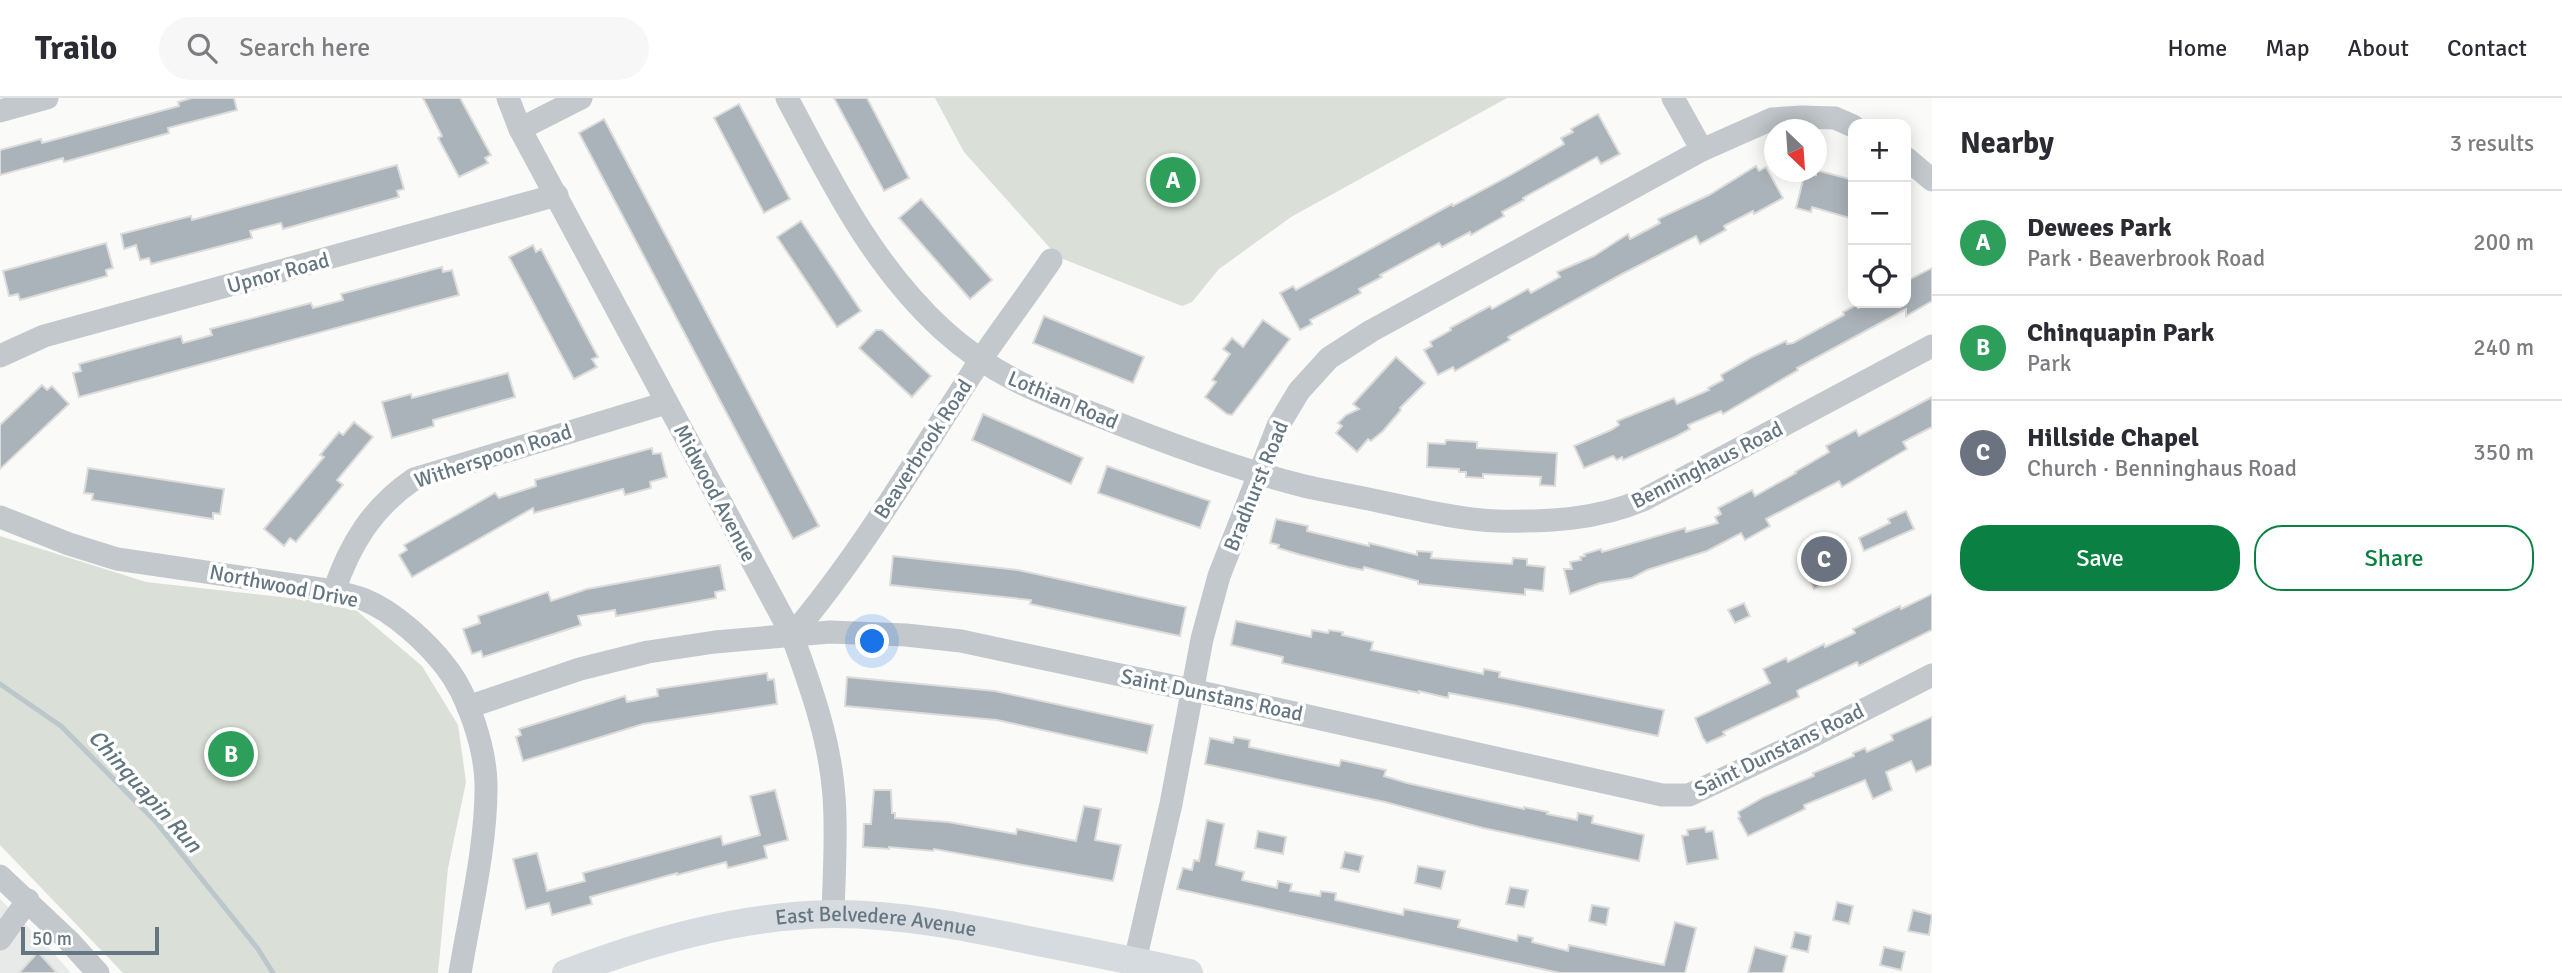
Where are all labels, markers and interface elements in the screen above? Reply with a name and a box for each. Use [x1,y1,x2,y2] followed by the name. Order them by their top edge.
[159,17,649,80] search box
[35,28,117,69] text: Trailo
[183,29,221,67] icon: search
[239,32,370,64] text: Search here
[2167,33,2227,63] text: Home
[2265,33,2310,63] text: Map
[2348,33,2409,63] text: About
[2447,33,2527,63] text: Contact
[1764,119,1827,182] north arrow
[1848,119,1911,308] map controls
[1848,119,1911,182] button: +
[1960,125,2054,162] text: Nearby
[2450,129,2534,158] text: 3 results
[1150,154,1196,206] pin: A
[1848,182,1911,245] button: −
[2027,212,2172,244] text: Dewees Park
[1976,228,1990,257] text: A
[2473,228,2534,257] text: 200 m
[2027,244,2265,273] text: Park · Beaverbrook Road
[1848,245,1911,308] button: locate
[224,247,332,299] street label: Upnor Road
[2027,317,2214,349] text: Chinquapin Park
[1976,333,1990,362] text: B
[2473,333,2534,362] text: 240 m
[2027,349,2071,378] text: Park
[1004,365,1122,435] street label: Lothian Road
[868,374,978,524] street label: Beaverbrook Road
[1627,416,1787,514] street label: Benninghaus Road
[1218,417,1294,555] street label: Bradhurst Road
[411,418,575,494] street label: Witherspoon Road
[668,420,762,566] street label: Midwood Avenue
[2027,422,2199,454] text: Hillside Chapel
[1976,438,1990,467] text: C
[2473,438,2534,467] text: 350 m
[2027,454,2297,483] text: Church · Benninghaus Road
[1960,525,2240,591] button: Save
[2254,525,2534,591] button: Share
[1801,533,1847,585] pin: C
[207,559,361,613] street label: Northwood Drive
[855,624,889,658] your location
[1119,663,1305,727] street label: Saint Dunstans Road
[1690,698,1868,802] street label: Saint Dunstans Road
[82,723,209,860] water label: Chinquapin Run
[208,728,254,780] pin: B
[774,901,979,942] street label: East Belvedere Avenue
[21,924,159,956] scale bar
[32,927,72,951] text: 50 m

